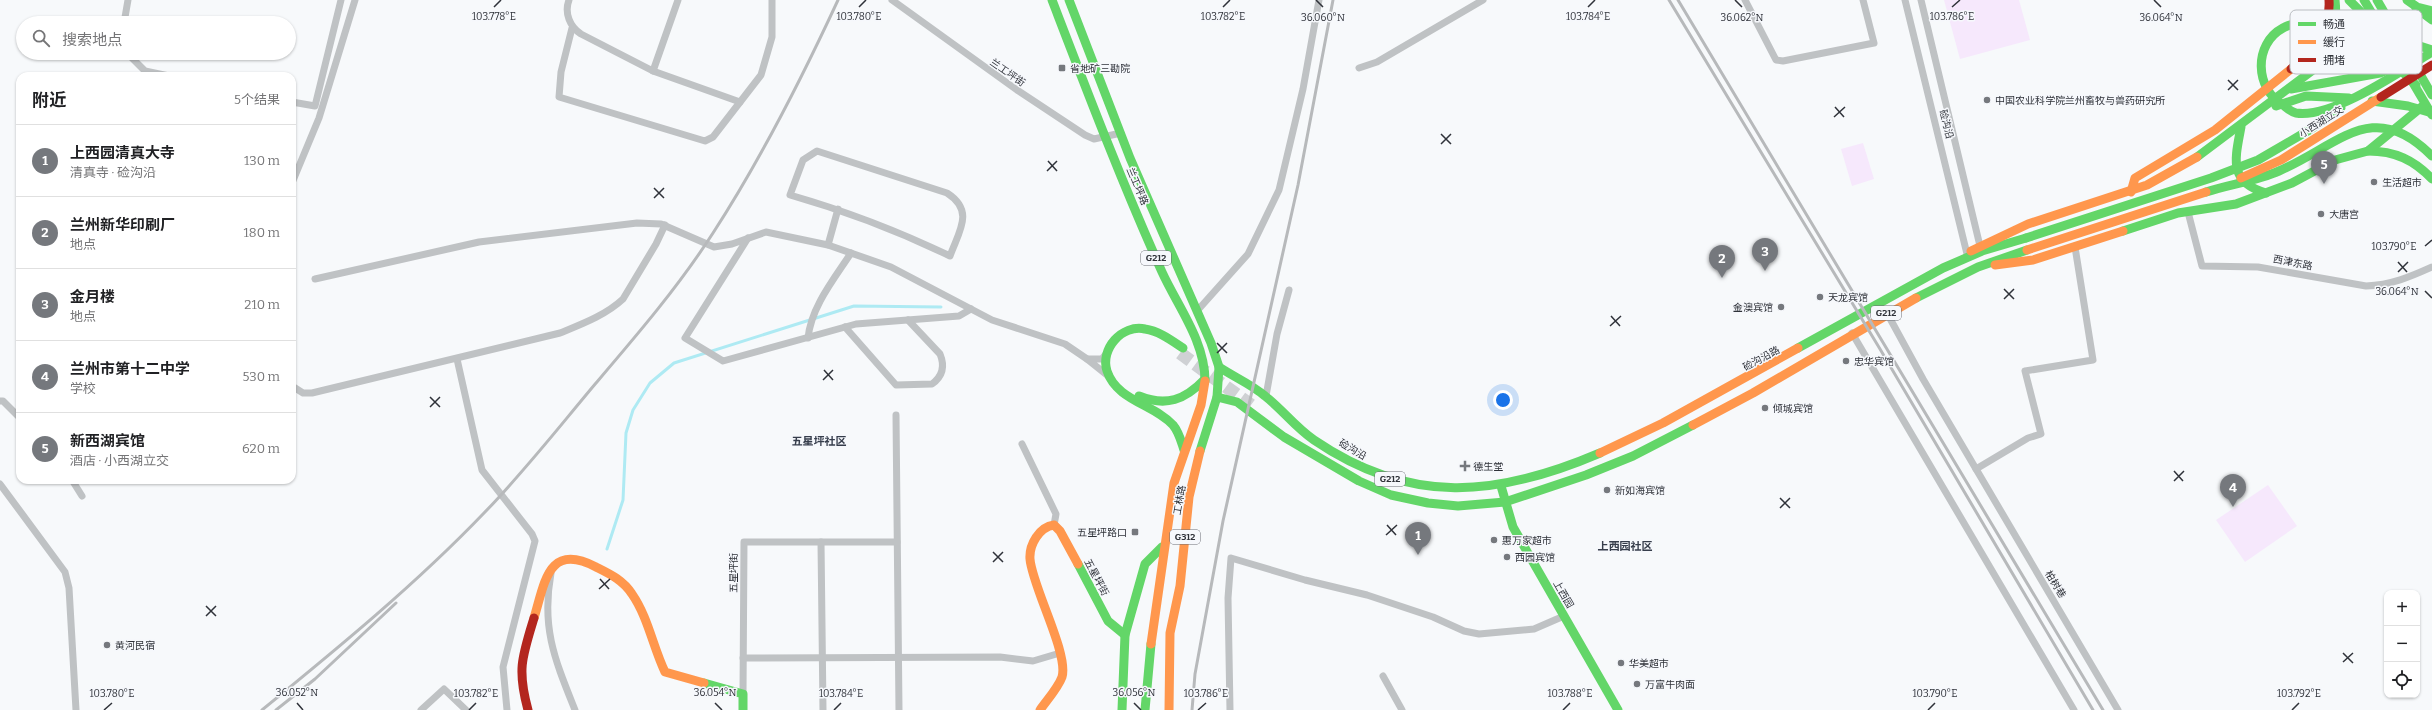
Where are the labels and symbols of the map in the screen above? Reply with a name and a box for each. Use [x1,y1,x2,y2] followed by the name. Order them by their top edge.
[2290,10,2422,74] legend
[472,11,516,23] text: 103.778°E
[836,11,882,23] text: 103.780°E
[1201,11,1245,23] text: 103.782°E
[1566,11,1610,23] text: 103.784°E
[1930,11,1974,23] text: 103.786°E
[1301,12,1345,24] text: 36.060°N
[1720,12,1764,24] text: 36.062°N
[2139,12,2183,24] text: 36.064°N
[2323,18,2345,31] text: 畅通
[2323,36,2345,49] text: 缓行
[2323,54,2345,67] text: 拥堵
[988,56,1027,89] street label: 兰工坪街
[1057,63,1067,73] marker: 省地矿三勘院
[1070,63,1130,75] place label: 省地矿三勘院
[1982,95,1992,105] marker: 中国农业科学院兰州畜牧与兽药研究所
[1995,95,2165,107] place label: 中国农业科学院兰州畜牧与兽药研究所
[2297,104,2346,140] street label: 小西湖立交
[1937,108,1955,140] street label: 硷沟沿
[2311,151,2337,184] pin: 5
[1124,166,1150,207] street label: 兰工坪路
[2369,177,2379,187] marker: 生活超市
[2382,177,2422,189] place label: 生活超市
[2316,209,2326,219] marker: 大唐宫
[2329,209,2359,221] place label: 大唐宫
[1752,238,1778,271] pin: 3
[2372,241,2416,253] text: 103.790°E
[1709,245,1735,278] pin: 2
[1141,251,1171,265] road number: G212
[2272,253,2314,273] street label: 西津东路
[2375,286,2419,298] text: 36.064°N
[1815,292,1825,302] marker: 天龙宾馆
[1828,292,1868,304] place label: 天龙宾馆
[1733,302,1773,314] place label: 金澳宾馆
[1776,302,1786,312] marker: 金澳宾馆
[1871,306,1901,320] road number: G212
[1741,344,1782,374] street label: 硷沟沿路
[1841,356,1851,366] marker: 忠华宾馆
[1854,356,1894,368] place label: 忠华宾馆
[1493,390,1513,410] your location
[1760,403,1770,413] marker: 倾城宾馆
[1773,403,1813,415] place label: 倾城宾馆
[792,435,847,448] district label: 五星坪社区
[1337,437,1368,463] street label: 硷沟沿
[1460,461,1470,471] marker: 德生堂
[1473,461,1503,473] place label: 德生堂
[1375,472,1405,486] road number: G212
[2220,474,2246,507] pin: 4
[1171,484,1188,516] street label: 工林路
[1602,485,1612,495] marker: 新如海宾馆
[1615,485,1665,497] place label: 新如海宾馆
[1405,522,1431,555] pin: 1
[1077,527,1127,539] place label: 五星坪路口
[1130,527,1140,537] marker: 五星坪路口
[1170,530,1200,544] road number: G312
[1489,535,1499,545] marker: 惠万家超市
[1502,535,1552,547] place label: 惠万家超市
[1598,540,1653,553] district label: 上西园社区
[1502,552,1512,562] marker: 西园宾馆
[1515,552,1555,564] place label: 西园宾馆
[728,553,740,593] street label: 五星坪街
[1081,557,1111,598] street label: 五星坪街
[2042,569,2068,600] street label: 柏树巷
[1550,579,1576,610] street label: 上西园
[102,640,112,650] marker: 黄河民宿
[115,640,155,652] place label: 黄河民宿
[1616,658,1626,668] marker: 华美超市
[1629,658,1669,670] place label: 华美超市
[1632,679,1642,689] marker: 万富牛肉面
[1645,679,1695,691] place label: 万富牛肉面
[276,687,318,699] text: 36.052°N
[694,687,736,699] text: 36.054°N
[1113,687,1155,699] text: 36.056°N
[89,688,135,700] text: 103.780°E
[454,688,498,700] text: 103.782°E
[819,688,863,700] text: 103.784°E
[1184,688,1228,700] text: 103.786°E
[1548,688,1592,700] text: 103.788°E
[1913,688,1957,700] text: 103.790°E
[2277,688,2321,700] text: 103.792°E

